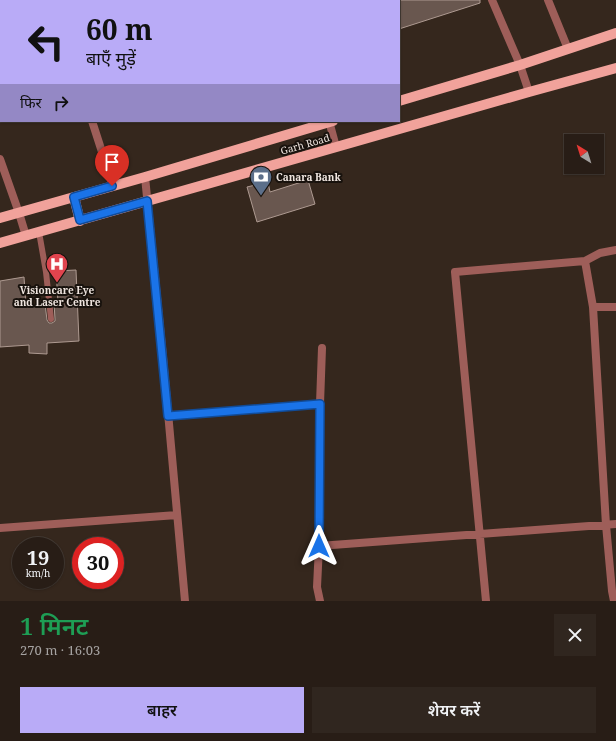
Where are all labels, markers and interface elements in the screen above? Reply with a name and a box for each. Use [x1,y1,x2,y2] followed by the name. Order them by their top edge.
[86,10,153,48] text: 60 m
[20,16,72,68] icon: left
[86,46,136,70] text: बाएँ मुड़ें
[20,92,42,112] text: फिर
[50,92,72,114] icon: right
[279,130,331,158] street label: Garh Road
[564,134,604,174] north arrow
[564,134,604,174] map controls
[95,145,129,186] pin
[101,151,123,173] icon: arrive
[248,164,274,197] bank icon: Canara Bank
[276,170,341,184] place label: Canara Bank
[44,251,70,284] hospital icon: Visioncare Eye and Laser Centre
[14,283,101,309] place label: Visioncare Eye and Laser Centre
[298,525,340,567] position arrow
[72,537,124,589] speed limit sign: 30
[27,544,49,571] text: 19
[26,566,50,580] text: km/h
[20,609,88,642] text: 1 मिनट
[554,614,596,656] button: close
[20,641,100,659] text: 270 m · 16:03
[20,687,304,733] button: बाहर
[312,687,596,733] button: शेयर करें

